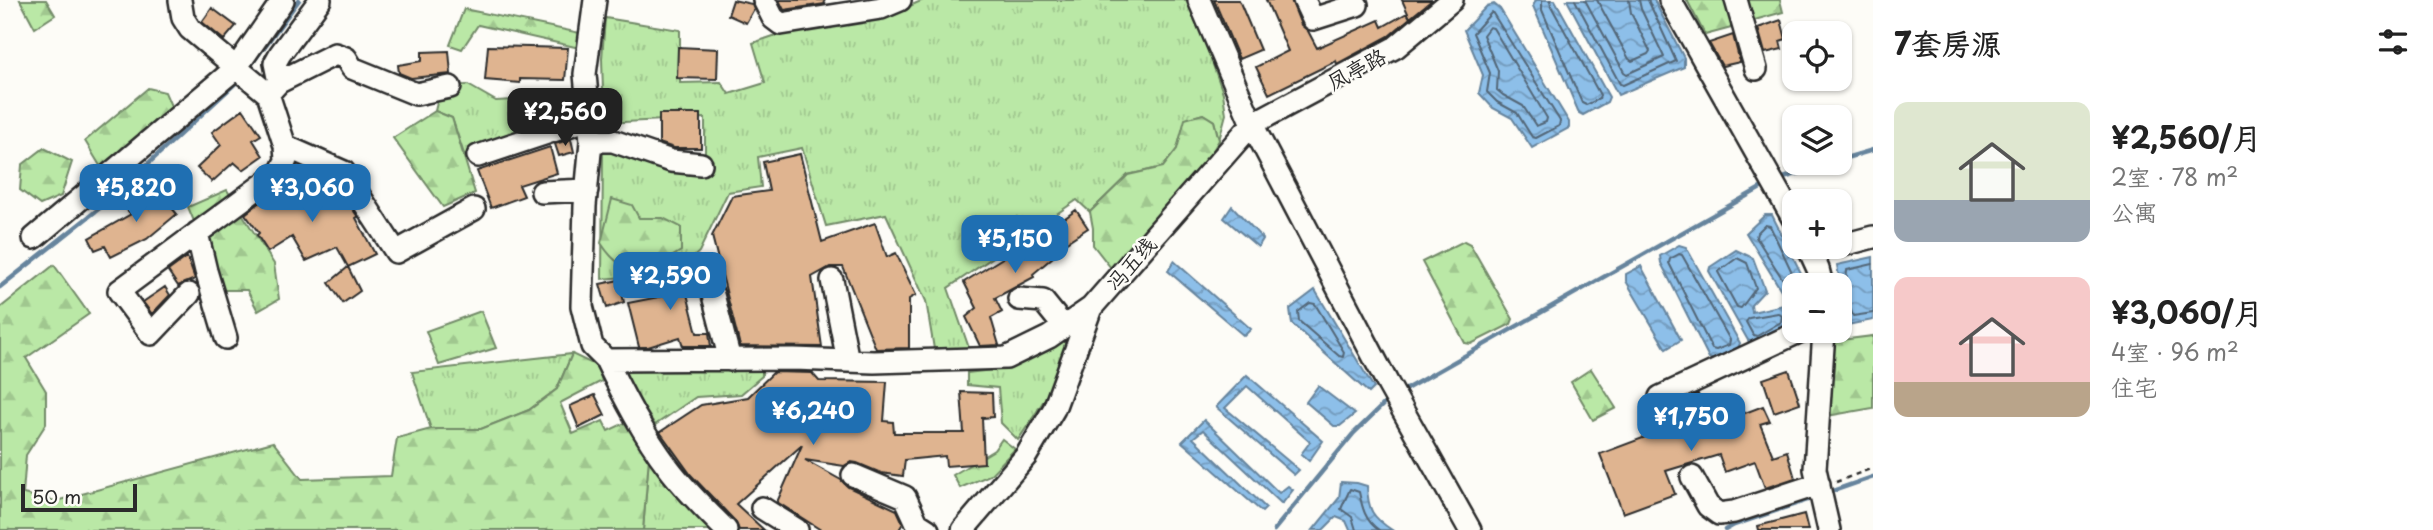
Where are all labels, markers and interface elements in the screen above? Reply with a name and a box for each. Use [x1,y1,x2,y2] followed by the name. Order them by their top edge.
[1894,20,2001,65] text: 7套房源
[1782,21,1852,343] map controls
[1782,21,1852,91] button: locate
[2374,23,2412,61] icon: filters
[1321,39,1391,97] street label: 凤亭路
[508,88,622,148] pin: ¥2,560
[523,93,607,128] text: ¥2,560
[1782,105,1852,175] button: layers
[2111,114,2262,159] text: ¥2,560/月
[1950,130,2034,214] icon: home
[2111,159,2238,194] text: 2室 · 78 m²
[79,164,193,224] pin: ¥5,820
[255,164,369,224] pin: ¥3,060
[96,169,176,204] text: ¥5,820
[270,169,354,204] text: ¥3,060
[1782,189,1852,259] button: +
[2111,194,2157,229] text: 公寓
[958,216,1072,275] pin: ¥5,150
[977,220,1053,255] text: ¥5,150
[1097,229,1163,297] street label: 冯五线
[613,252,727,312] pin: ¥2,590
[629,257,711,292] text: ¥2,590
[1782,273,1852,343] button: −
[2111,289,2263,334] text: ¥3,060/月
[1950,305,2034,389] icon: home
[2111,334,2239,369] text: 4室 · 96 m²
[2111,369,2157,404] text: 住宅
[756,388,870,447] pin: ¥6,240
[771,392,855,427] text: ¥6,240
[1634,393,1748,453] pin: ¥1,750
[1653,398,1729,433] text: ¥1,750
[21,481,136,513] scale bar
[32,482,81,510] text: 50 m

